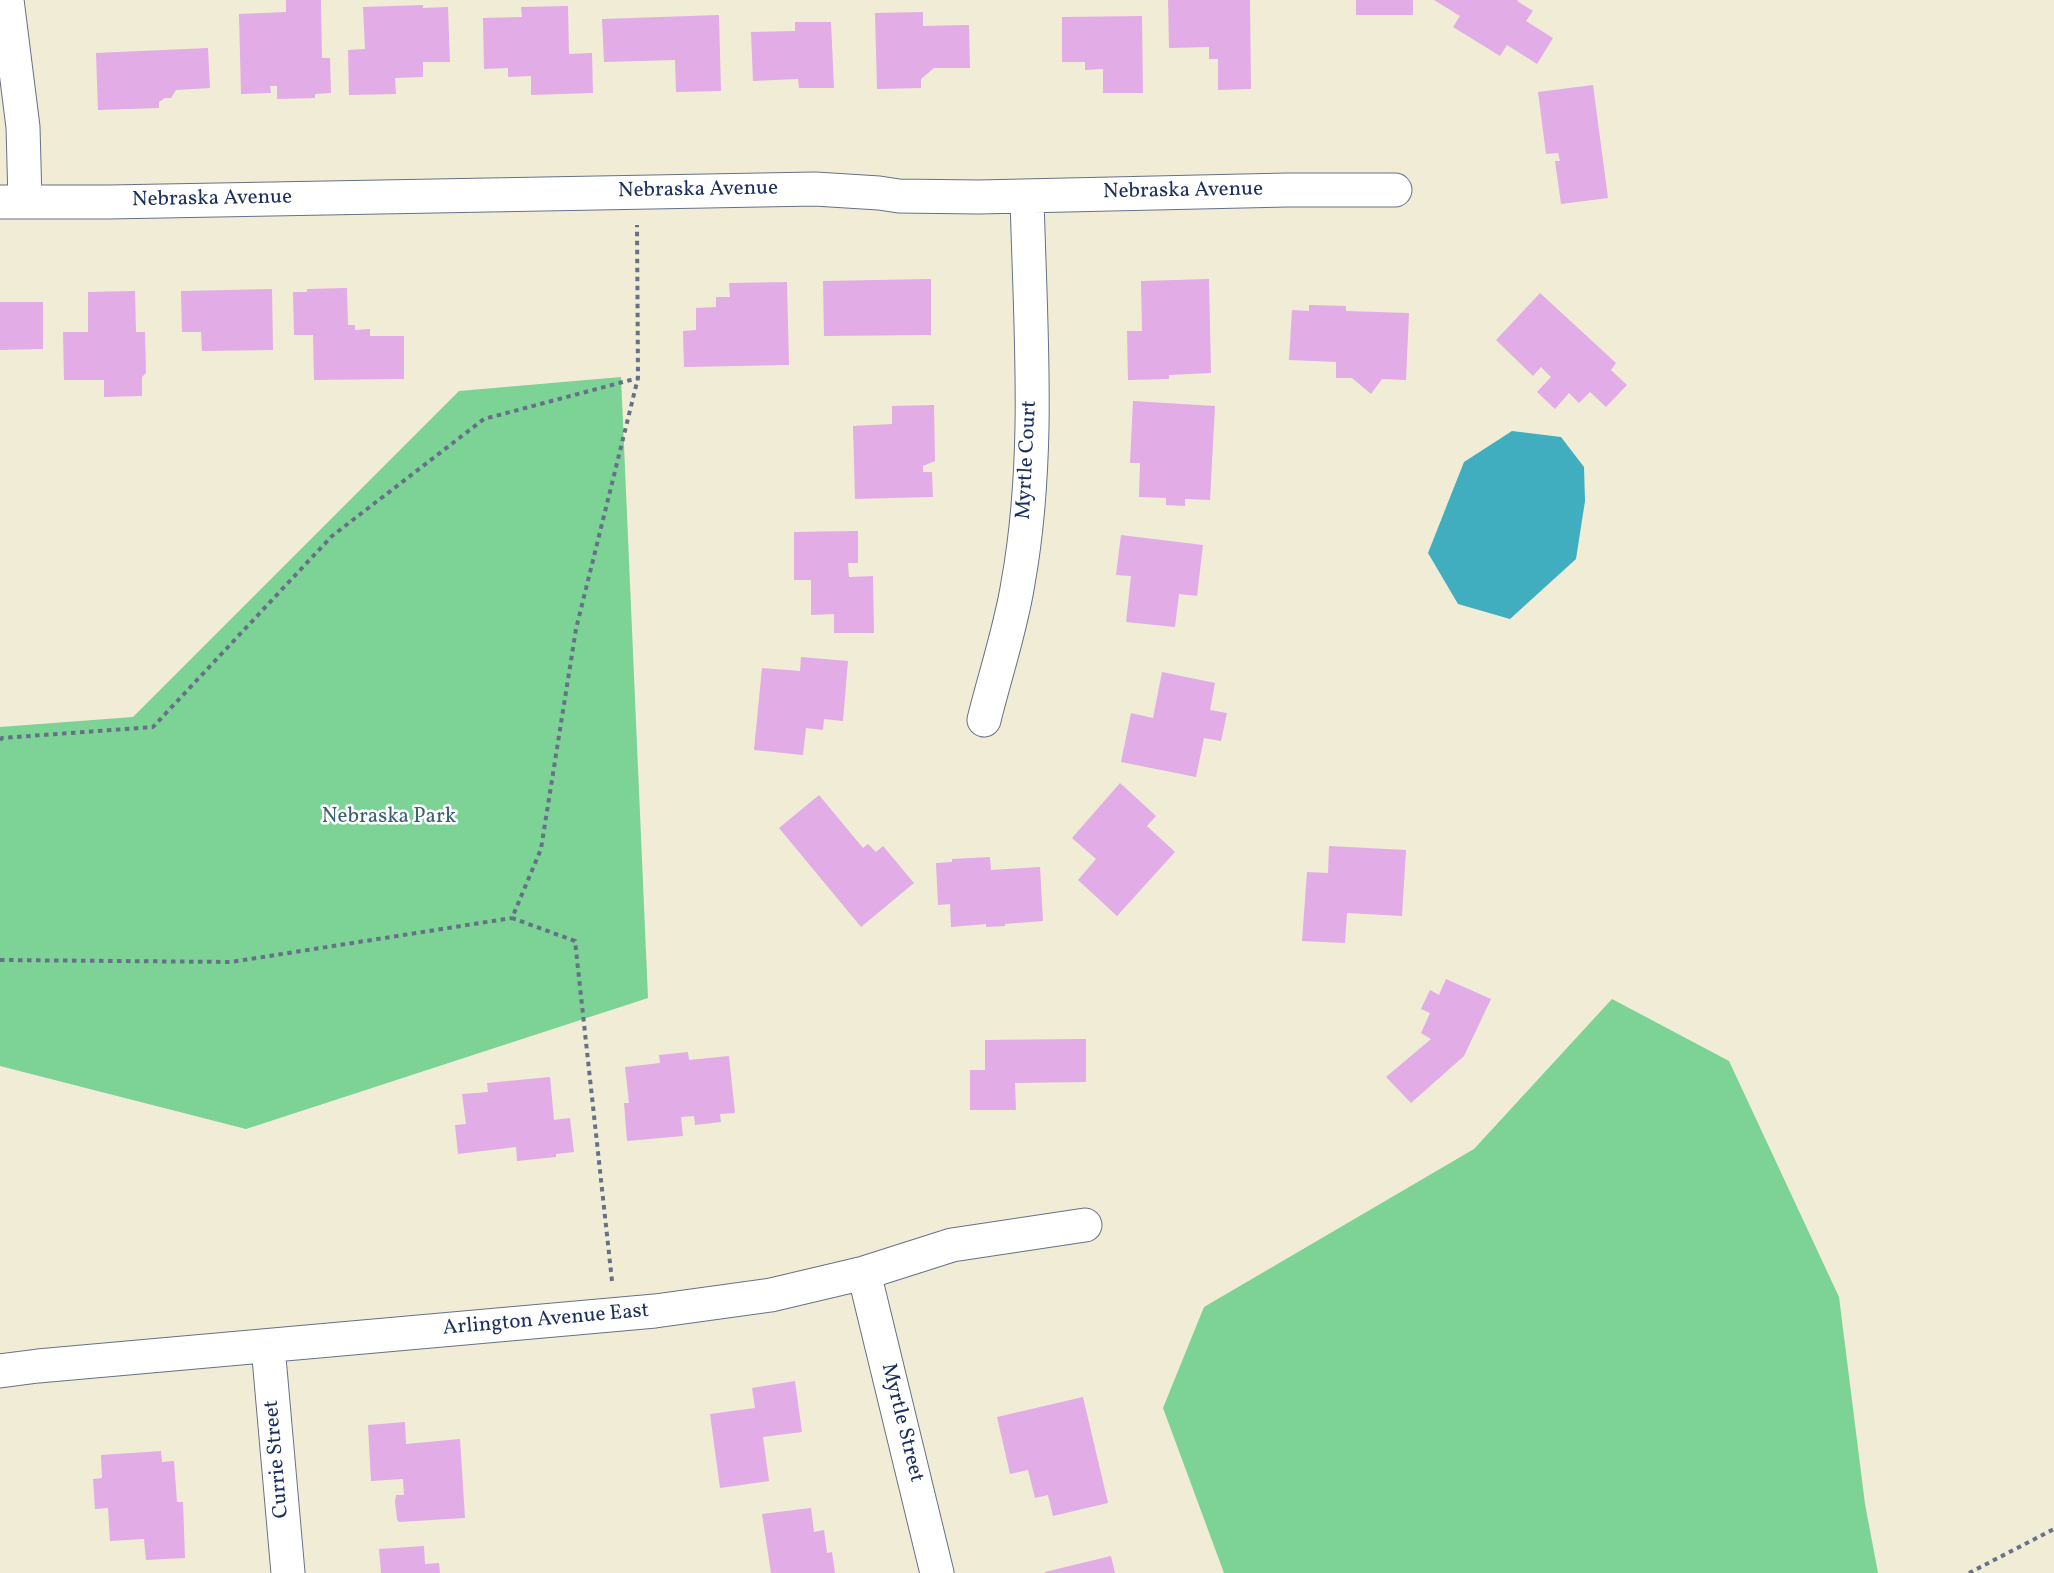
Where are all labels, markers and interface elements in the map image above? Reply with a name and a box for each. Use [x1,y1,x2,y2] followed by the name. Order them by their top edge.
[618,177,778,205] street label: Nebraska Avenue
[1103,178,1263,206] street label: Nebraska Avenue
[132,186,292,214] street label: Nebraska Avenue
[1012,400,1044,520] street label: Myrtle Court
[322,805,456,831] park label: Nebraska Park
[442,1299,650,1343] street label: Arlington Avenue East
[874,1361,928,1485] street label: Myrtle Street
[260,1399,296,1519] street label: Currie Street

